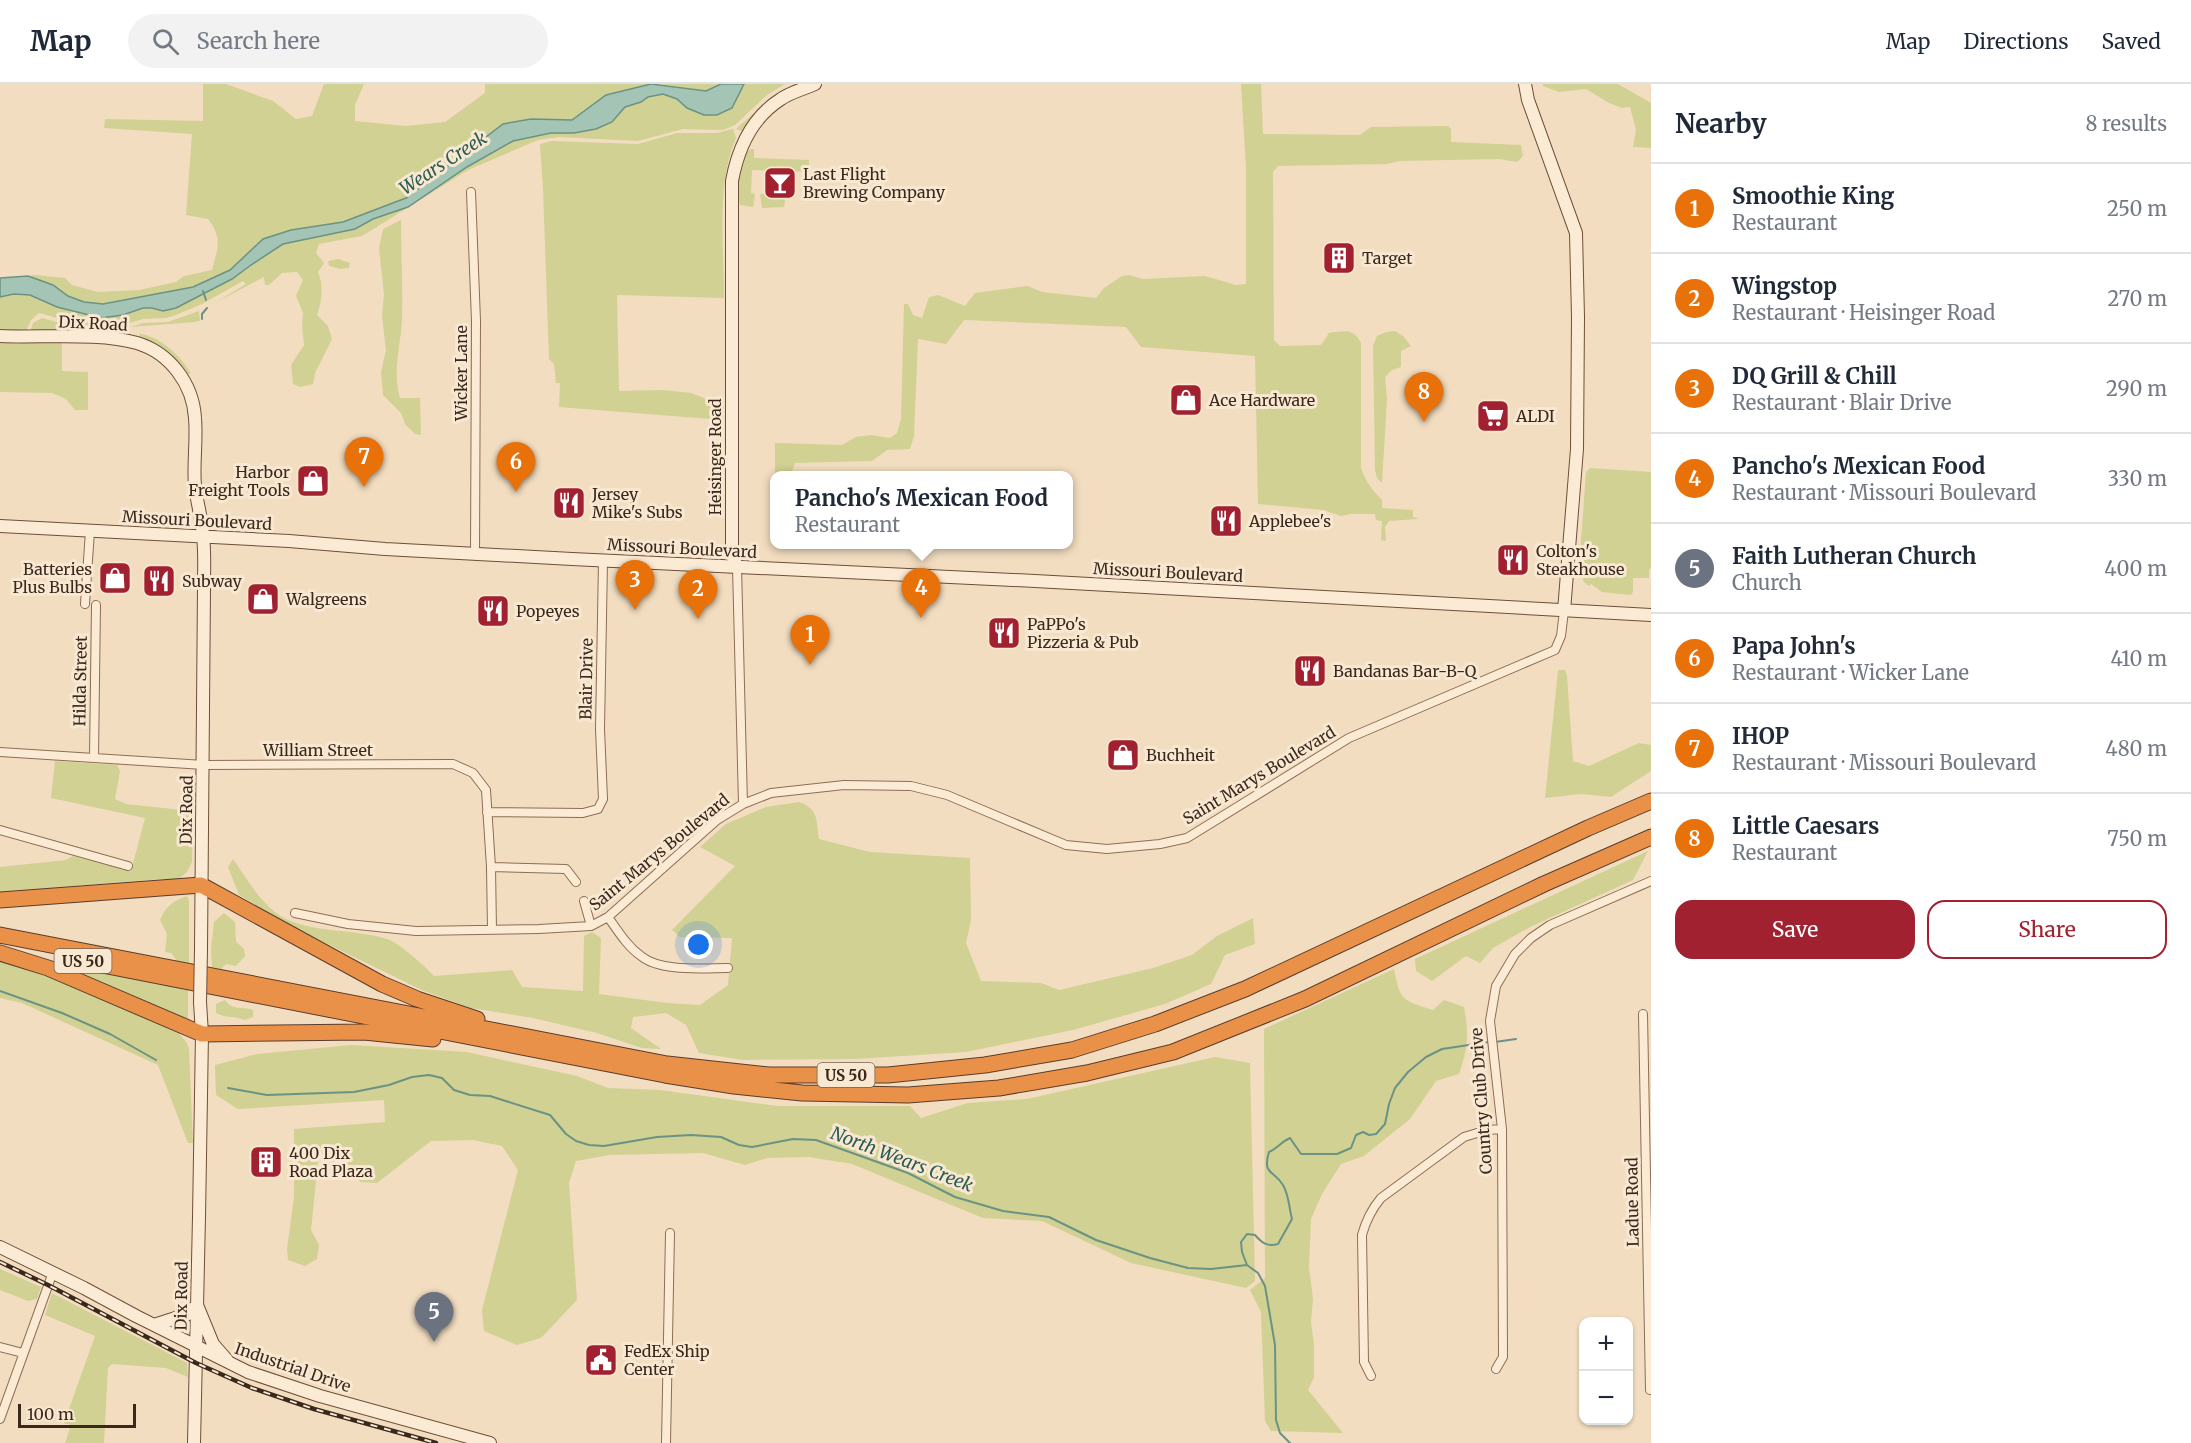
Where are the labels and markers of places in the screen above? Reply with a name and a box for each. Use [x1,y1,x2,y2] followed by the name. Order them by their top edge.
[803,164,946,202] place label: Last Flight Brewing Company
[762,165,798,201] bar icon: Last Flight Brewing Company
[1321,240,1357,276] building icon: Target
[1362,248,1413,268] place label: Target
[1404,372,1444,422] pin: 8
[1168,382,1204,418] shop icon: Ace Hardware
[1208,390,1315,410] place label: Ace Hardware
[1475,398,1511,434] supermarket icon: ALDI
[1515,406,1555,426] place label: ALDI
[344,438,384,487] pin: 7
[496,442,536,492] pin: 6
[188,462,290,500] place label: Harbor Freight Tools
[295,463,331,499] shop icon: Harbor Freight Tools
[591,484,683,522] place label: Jersey Mike's Subs
[551,485,587,521] restaurant icon: Jersey Mike's Subs
[1208,503,1244,539] restaurant icon: Applebee's
[1248,511,1331,531] place label: Applebee's
[1536,541,1624,579] place label: Colton's Steakhouse
[1495,542,1531,578] restaurant icon: Colton's Steakhouse
[13,559,92,597] place label: Batteries Plus Bulbs
[97,560,133,596] shop icon: Batteries Plus Bulbs
[616,560,654,610] pin: 3
[141,563,177,599] restaurant icon: Subway
[902,568,940,618] pin: 4
[678,570,718,619] pin: 2
[182,571,242,591] place label: Subway
[245,581,281,617] shop icon: Walgreens
[285,589,367,609] place label: Walgreens
[475,593,511,629] restaurant icon: Popeyes
[516,601,580,621] place label: Popeyes
[1027,614,1139,652] place label: PaPPo's Pizzeria & Pub
[986,615,1022,651] restaurant icon: PaPPo's Pizzeria & Pub
[790,616,830,665] pin: 1
[1292,653,1328,689] restaurant icon: Bandanas Bar-B-Q
[1333,661,1478,681] place label: Bandanas Bar-B-Q
[1105,737,1141,773] shop icon: Buchheit
[1146,745,1216,765] place label: Buchheit
[289,1143,373,1181] place label: 400 Dix Road Plaza
[248,1144,284,1180] building icon: 400 Dix Road Plaza
[414,1292,454,1342] pin: 5
[624,1341,710,1379] place label: FedEx Ship Center
[583,1342,619,1378] public building icon: FedEx Ship Center

